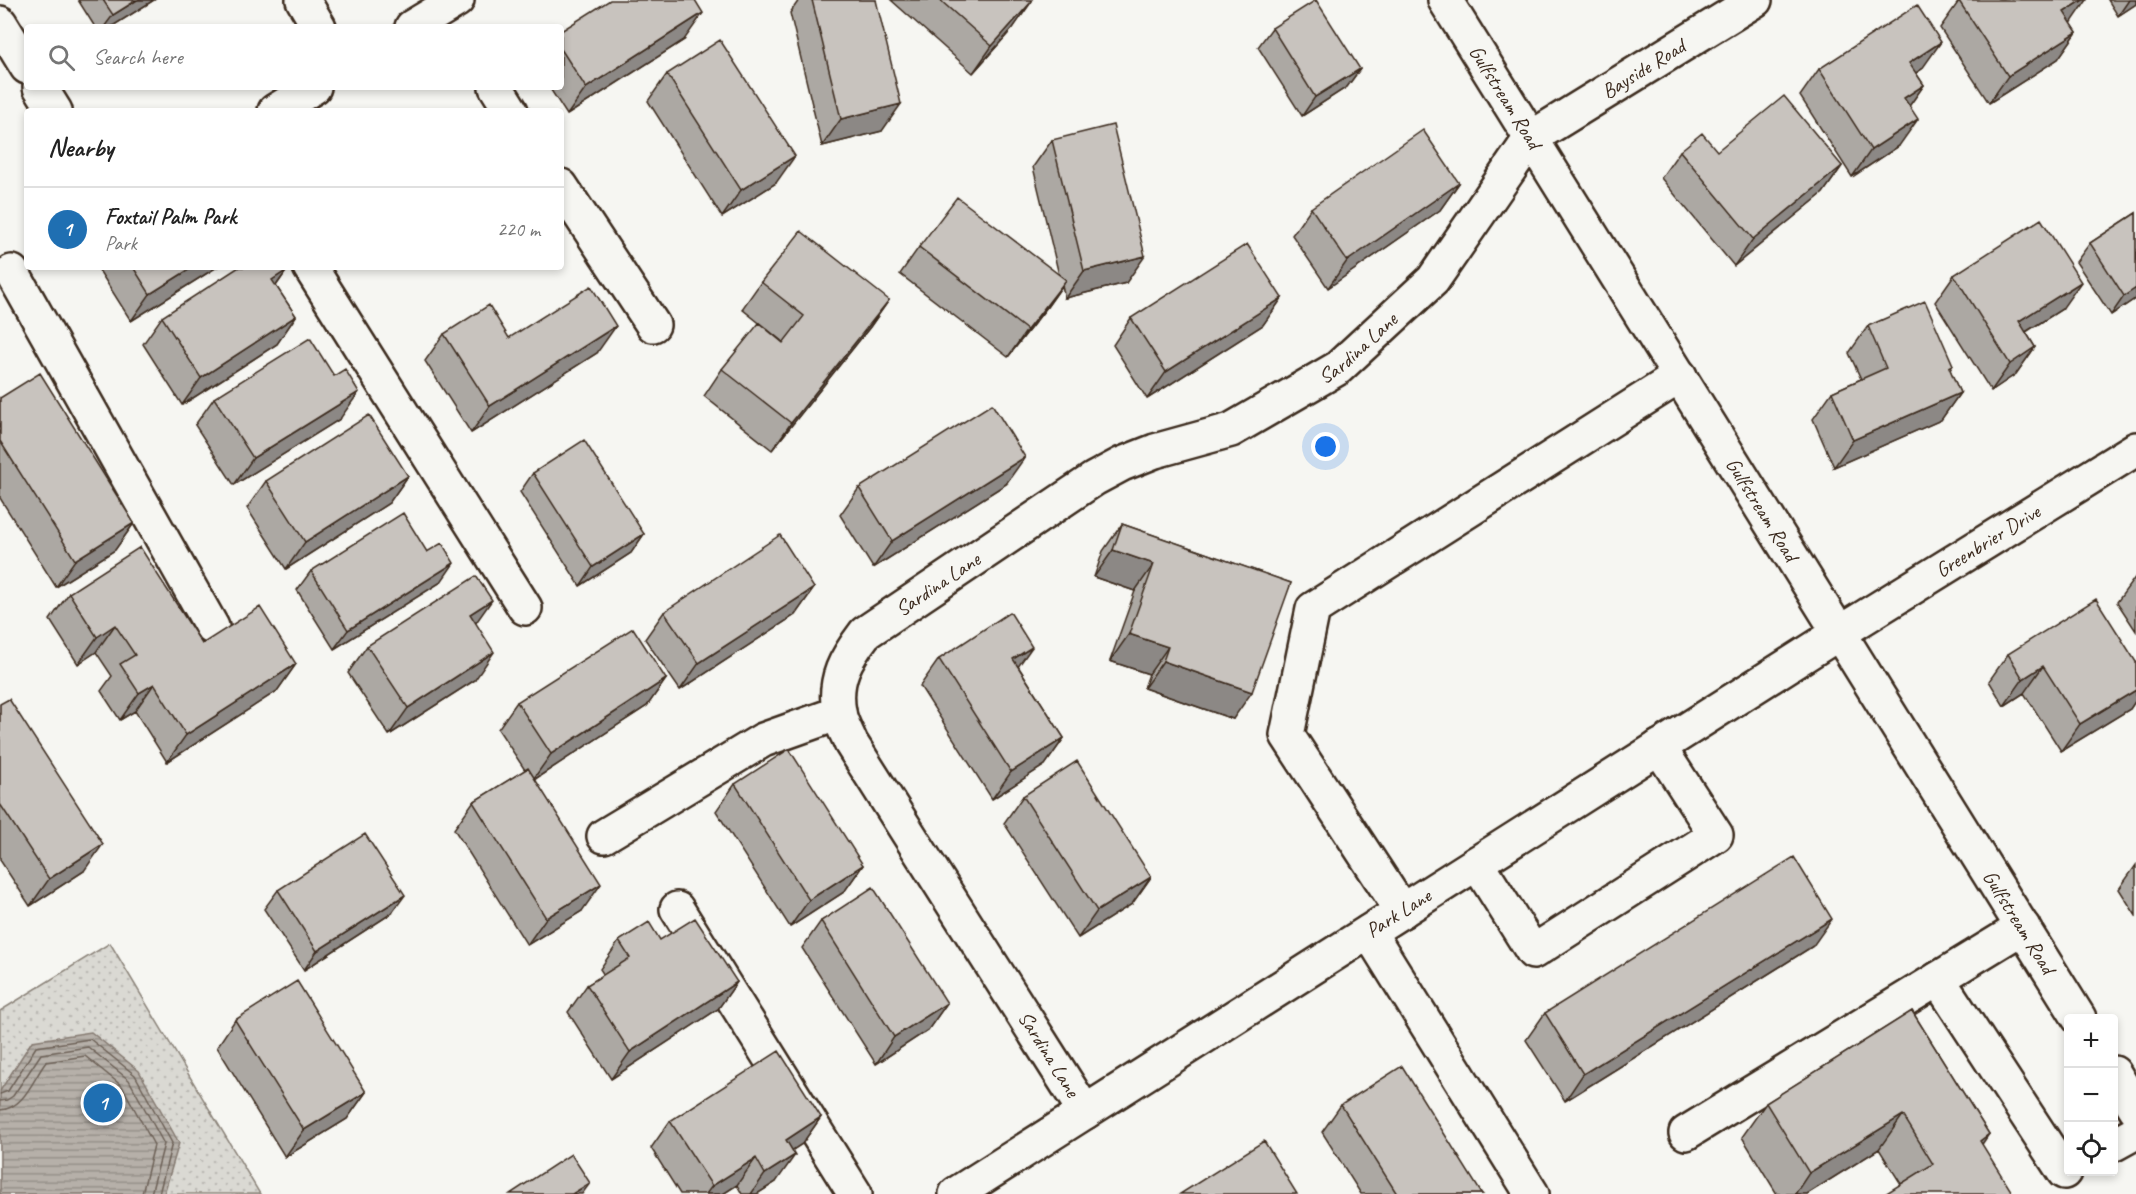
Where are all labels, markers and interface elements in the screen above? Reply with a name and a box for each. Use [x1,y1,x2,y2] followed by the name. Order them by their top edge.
[24,24,564,90] search box
[1597,31,1693,104] street label: Bayside Road
[1463,40,1549,157] street label: Gulfstream Road
[45,41,78,74] icon: search
[93,43,183,71] text: Search here
[48,131,113,164] text: Nearby
[105,203,236,231] text: Foxtail Palm Park
[63,217,72,242] text: 1
[497,217,540,242] text: 220 m
[105,231,137,256] text: Park
[1314,306,1404,389] street label: Sardina Lane
[1311,432,1340,461] your location
[1720,453,1806,569] street label: Gulfstream Road
[1930,498,2046,583] street label: Greenbrier Drive
[890,546,986,622] street label: Sardina Lane
[1977,865,2063,982] street label: Gulfstream Road
[1361,882,1437,943] street label: Park Lane
[1012,1006,1086,1103] street label: Sardina Lane
[2064,1014,2118,1176] map controls
[2064,1014,2118,1068] button: +
[2064,1068,2118,1122] button: −
[84,1080,122,1126] pin: 1
[2064,1122,2118,1176] button: locate

